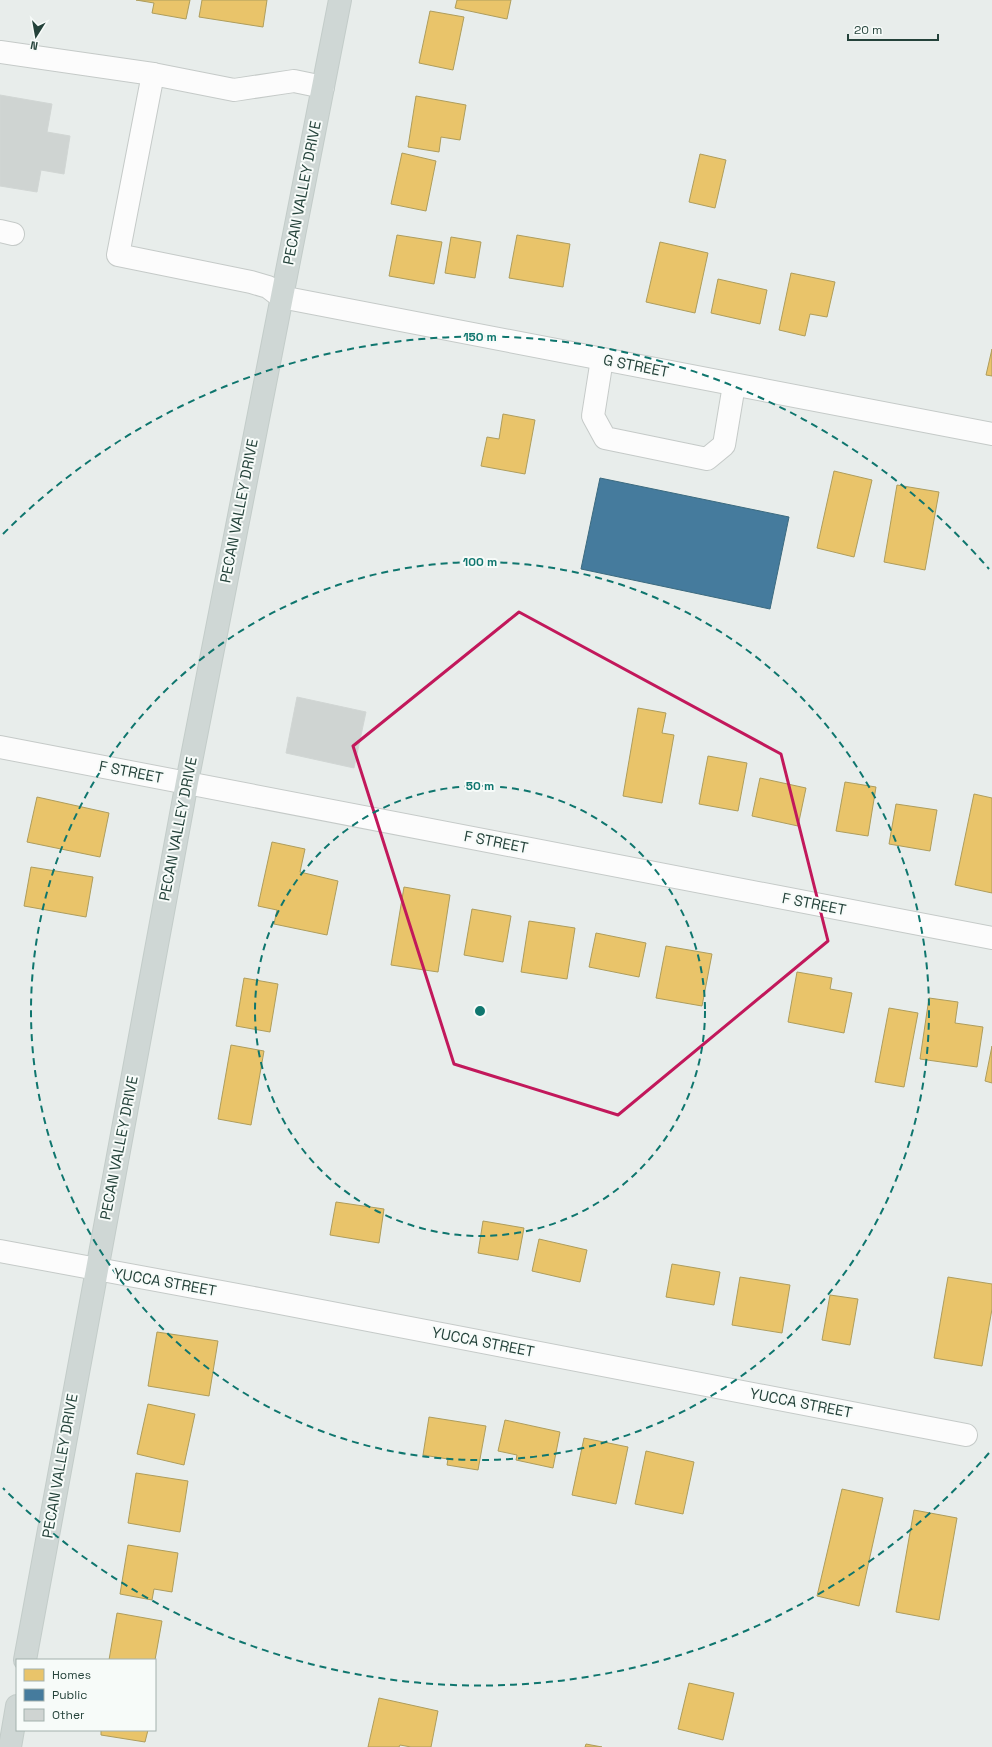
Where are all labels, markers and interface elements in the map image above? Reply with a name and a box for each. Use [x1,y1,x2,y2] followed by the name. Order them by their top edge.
[16,16,56,56] north arrow
[848,16,938,42] scale bar
[854,22,882,38] text: 20 m
[29,38,39,53] text: N
[278,119,325,267] street label: PECAN VALLEY DRIVE
[463,329,497,345] text: 150 m
[602,350,671,381] street label: G STREET
[215,437,262,585] street label: PECAN VALLEY DRIVE
[463,554,497,570] text: 100 m
[154,755,201,903] street label: PECAN VALLEY DRIVE
[98,756,165,787] street label: F STREET
[466,778,494,794] text: 50 m
[463,826,530,857] street label: F STREET
[781,888,848,919] street label: F STREET
[473,1004,487,1018] centre of rings
[95,1074,142,1222] street label: PECAN VALLEY DRIVE
[112,1263,218,1300] street label: YUCCA STREET
[430,1322,536,1361] street label: YUCCA STREET
[748,1383,854,1422] street label: YUCCA STREET
[37,1392,82,1540] street label: PECAN VALLEY DRIVE
[16,1659,156,1731] legend
[52,1667,91,1683] text: Homes
[52,1687,87,1703] text: Public
[52,1707,85,1723] text: Other

